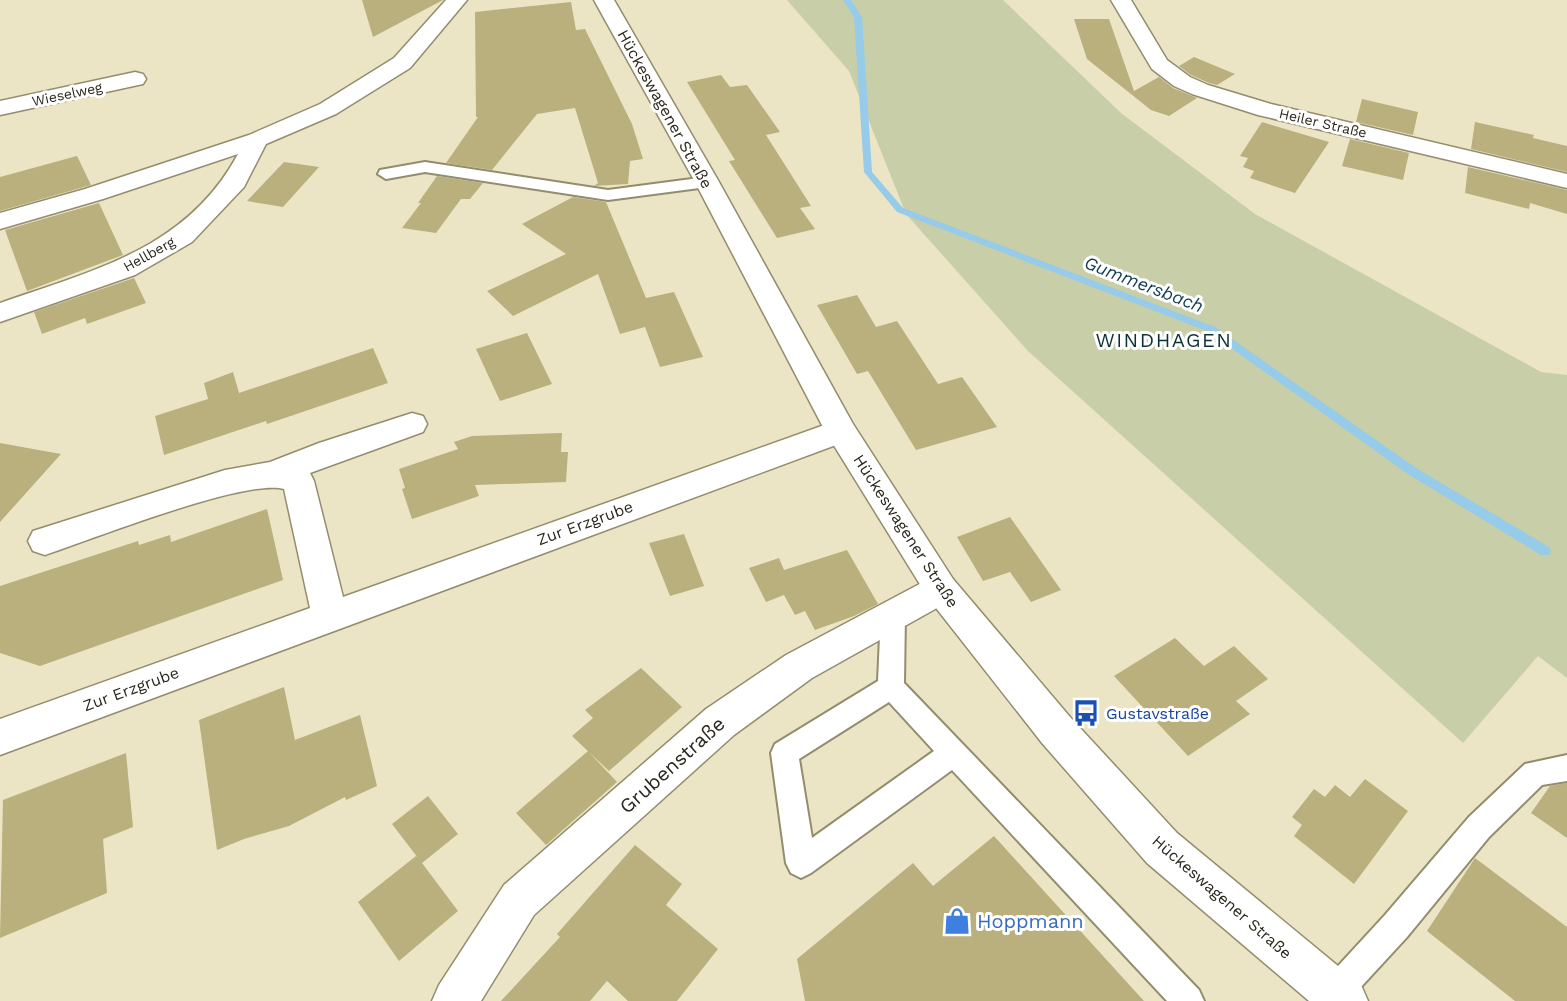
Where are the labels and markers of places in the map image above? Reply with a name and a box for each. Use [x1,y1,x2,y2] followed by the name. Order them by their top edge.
[1071,698,1101,728] bus stop icon: Gustavstraße
[1106,704,1209,723] place label: Gustavstraße
[942,906,972,936] shop icon: Hoppmann
[977,909,1084,933] place label: Hoppmann

